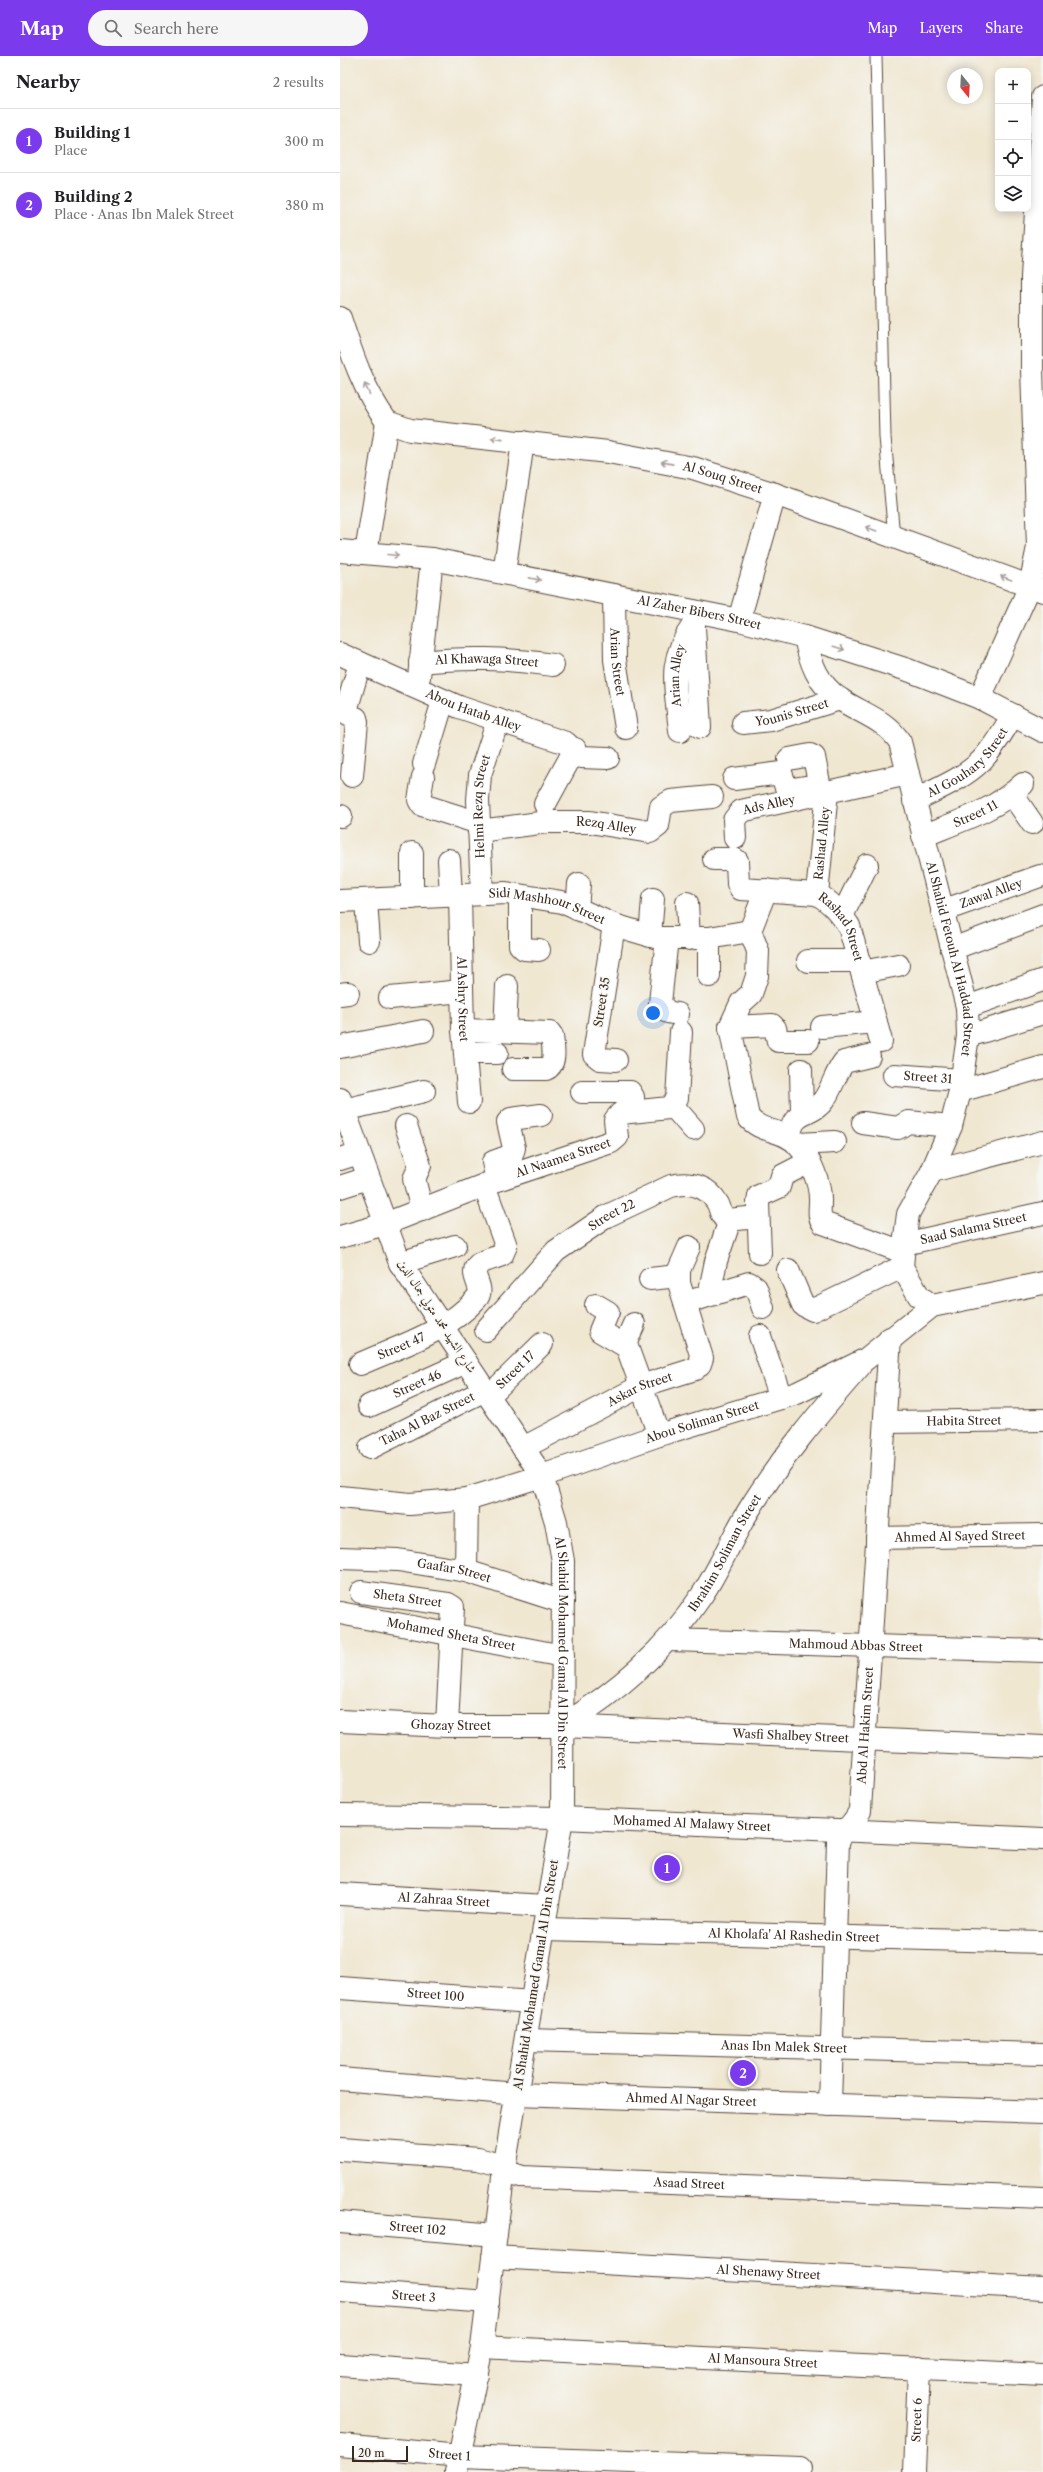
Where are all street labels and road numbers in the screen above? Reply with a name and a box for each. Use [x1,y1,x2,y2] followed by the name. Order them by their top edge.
[681,458,765,497] street label: Al Souq Street
[635,592,764,633] street label: Al Zaher Bibers Street
[607,626,629,698] street label: Arian Street
[667,641,688,709] street label: Arian Alley
[434,651,540,670] street label: Al Khawaga Street
[423,685,523,734] street label: Abou Hatab Alley
[753,695,831,729] street label: Younis Street
[924,724,1011,801] street label: Al Gouhary Street
[470,752,493,859] street label: Helmi Rezq Street
[740,791,797,818] street label: Ads Alley
[951,797,1000,830] street label: Street 11
[810,806,833,880] street label: Rashad Alley
[576,814,638,837] street label: Rezq Alley
[923,859,976,1058] street label: Al Shahid Fetouh Al Haddad Street
[957,875,1025,911] street label: Zawal Alley
[488,885,608,927] street label: Sidi Mashhour Street
[816,889,867,963] street label: Rashad Street
[454,955,472,1043] street label: Al Ashry Street
[590,976,613,1028] street label: Street 35
[903,1068,953,1086] street label: Street 31
[513,1134,613,1181] street label: Al Naamea Street
[585,1196,637,1234] street label: Street 22
[919,1209,1028,1247] street label: Saad Salama Street
[392,1256,480,1378] street label: شارع الشهيد محمد متولي جمال الدين
[375,1329,427,1363] street label: Street 47
[493,1347,538,1392] street label: Street 17
[391,1366,443,1401] street label: Street 46
[604,1368,675,1410] street label: Askar Street
[377,1388,478,1449] street label: Taha Al Baz Street
[642,1397,761,1447] street label: Abou Soliman Street
[926,1413,1002,1428] street label: Habita Street
[685,1491,764,1614] street label: Ibrahim Soliman Street
[893,1527,1026,1545] street label: Ahmed Al Sayed Street
[551,1534,571,1770] street label: Al Shahid Mohamed Gamal Al Din Street
[416,1555,494,1586] street label: Gaafar Street
[372,1586,444,1610] street label: Sheta Street
[385,1614,517,1654] street label: Mohamed Sheta Street
[789,1636,924,1654] street label: Mahmoud Abbas Street
[854,1666,876,1786] street label: Abd Al Hakim Street
[410,1716,492,1733] street label: Ghozay Street
[731,1725,850,1746] street label: Wasfi Shalbey Street
[613,1812,772,1834] street label: Mohamed Al Malawy Street
[510,1858,561,2092] street label: Al Shahid Mohamed Gamal Al Din Street
[396,1889,491,1910] street label: Al Zahraa Street
[707,1925,881,1945] street label: Al Kholafa' Al Rashedin Street
[407,1985,465,2004] street label: Street 100
[720,2037,848,2056] street label: Anas Ibn Malek Street
[625,2090,758,2109] street label: Ahmed Al Nagar Street
[652,2174,726,2192] street label: Asaad Street
[389,2218,447,2238] street label: Street 102
[715,2262,822,2282] street label: Al Shenawy Street
[391,2287,436,2305] street label: Street 3
[706,2350,819,2371] street label: Al Mansoura Street
[908,2398,925,2442] street label: Street 6
[428,2445,471,2463] street label: Street 1

